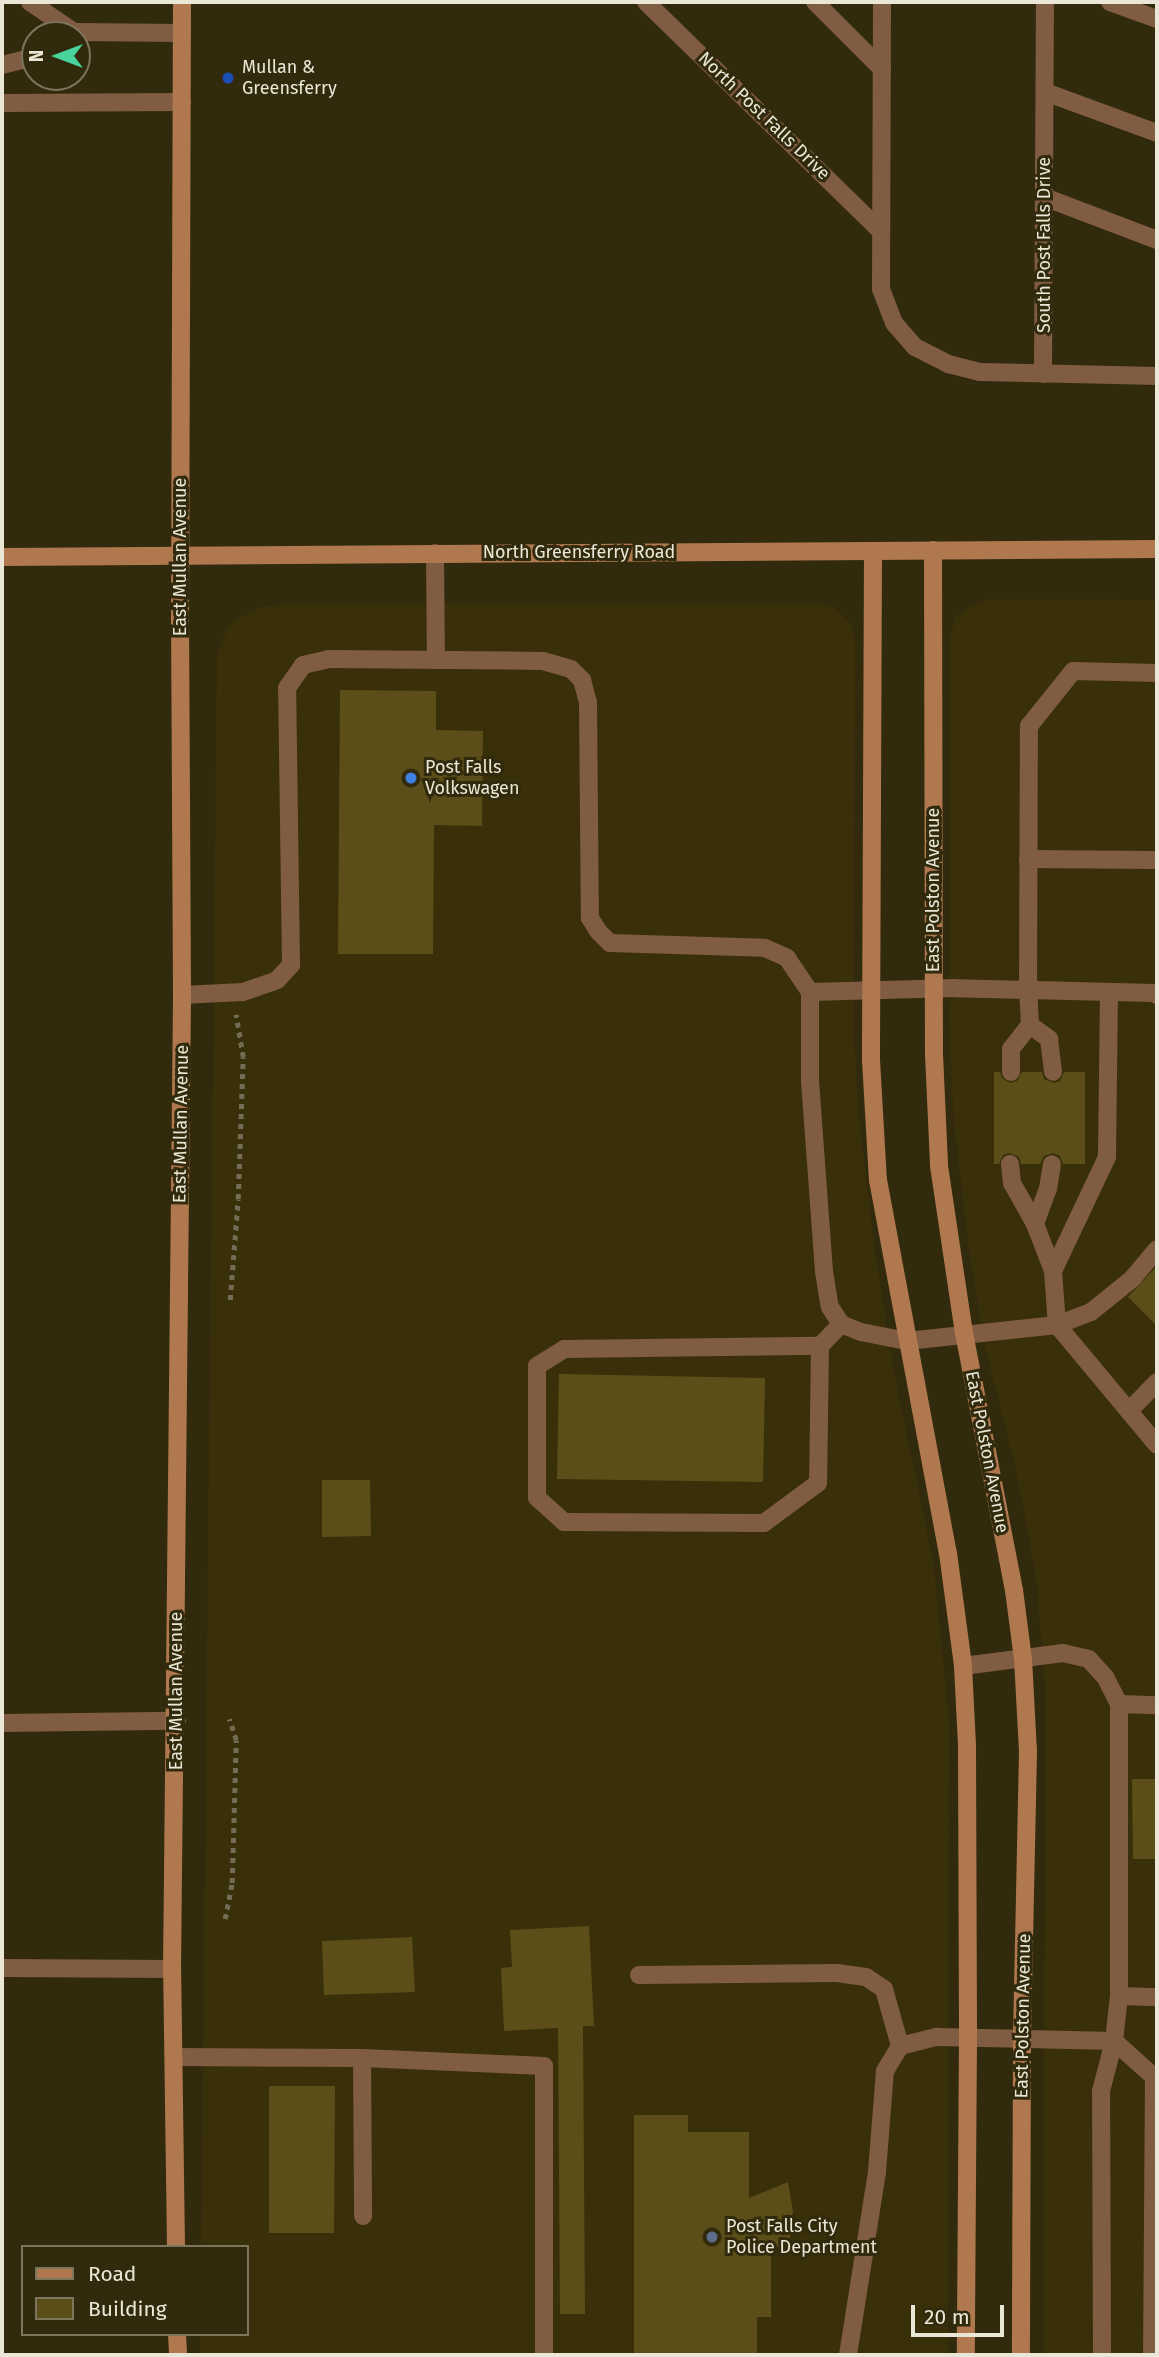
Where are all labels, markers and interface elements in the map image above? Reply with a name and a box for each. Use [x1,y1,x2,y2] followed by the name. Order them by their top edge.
[21,21,91,91] north arrow
[694,47,834,185] street label: North Post Falls Drive
[25,50,48,62] text: N
[242,57,337,100] place label: Mullan & Greensferry
[220,70,236,86] marker: Mullan & Greensferry
[1033,157,1055,333] street label: South Post Falls Drive
[169,478,191,636] street label: East Mullan Avenue
[483,541,675,563] street label: North Greensferry Road
[425,757,519,800] place label: Post Falls Volkswagen
[403,770,419,786] marker: Post Falls Volkswagen
[922,808,944,972] street label: East Polston Avenue
[169,1045,193,1203] street label: East Mullan Avenue
[961,1369,1013,1535] street label: East Polston Avenue
[165,1612,187,1770] street label: East Mullan Avenue
[1011,1934,1035,2098] street label: East Polston Avenue
[726,2216,877,2258] place label: Post Falls City Police Department
[704,2229,720,2245] marker: Post Falls City Police Department
[21,2245,248,2336] legend
[88,2261,136,2287] text: Road
[914,2290,1007,2334] scale bar
[88,2296,167,2322] text: Building
[924,2304,970,2330] text: 20 m

